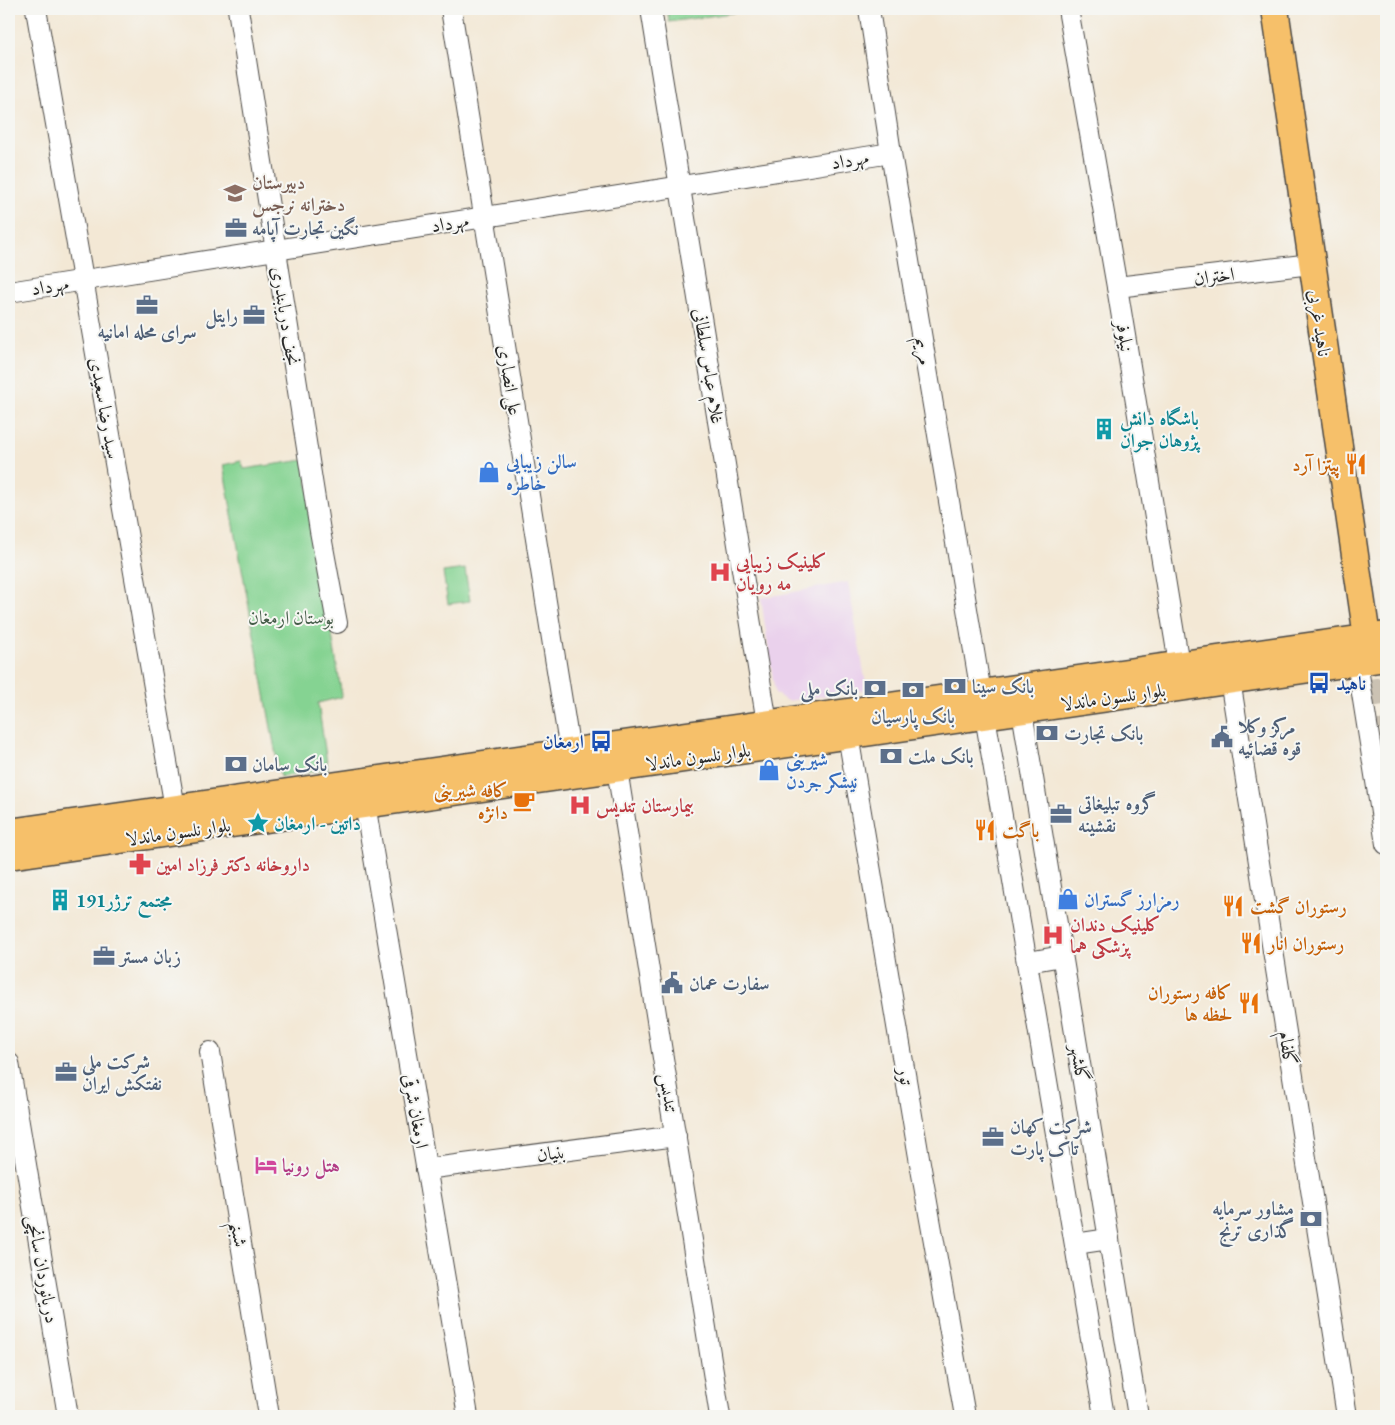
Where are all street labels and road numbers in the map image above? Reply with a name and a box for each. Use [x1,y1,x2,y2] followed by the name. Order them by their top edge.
[829,145,871,175] street label: مهرداد
[429,208,471,238] street label: مهرداد
[1192,261,1236,291] street label: اختران
[266,264,306,368] street label: نجف دریابندری
[29,271,71,301] street label: مهرداد
[1301,288,1337,358] street label: ناهید غربی
[684,306,730,426] street label: غلام عباس سلطانی
[1110,317,1140,353] street label: نیلوفر
[905,335,939,368] street label: مریم
[490,343,528,418] street label: علی انصاری
[84,355,126,461] street label: سید رضا سعیدی
[1059,677,1167,717] street label: بلوار نلسون ماندلا
[644,737,752,777] street label: بلوار نلسون ماندلا
[124,812,232,852] street label: بلوار نلسون ماندلا
[1269,1029,1303,1068] street label: گلفام
[1064,1041,1095,1083] street label: گلشهر
[892,1063,920,1087] street label: تور
[652,1071,685,1115] street label: تندیس
[397,1072,435,1150] street label: ارمغان شرقی
[535,1139,567,1167] street label: بنیان
[20,1213,65,1325] street label: دریانوردان سانچی
[218,1219,253,1250] street label: شبنم

